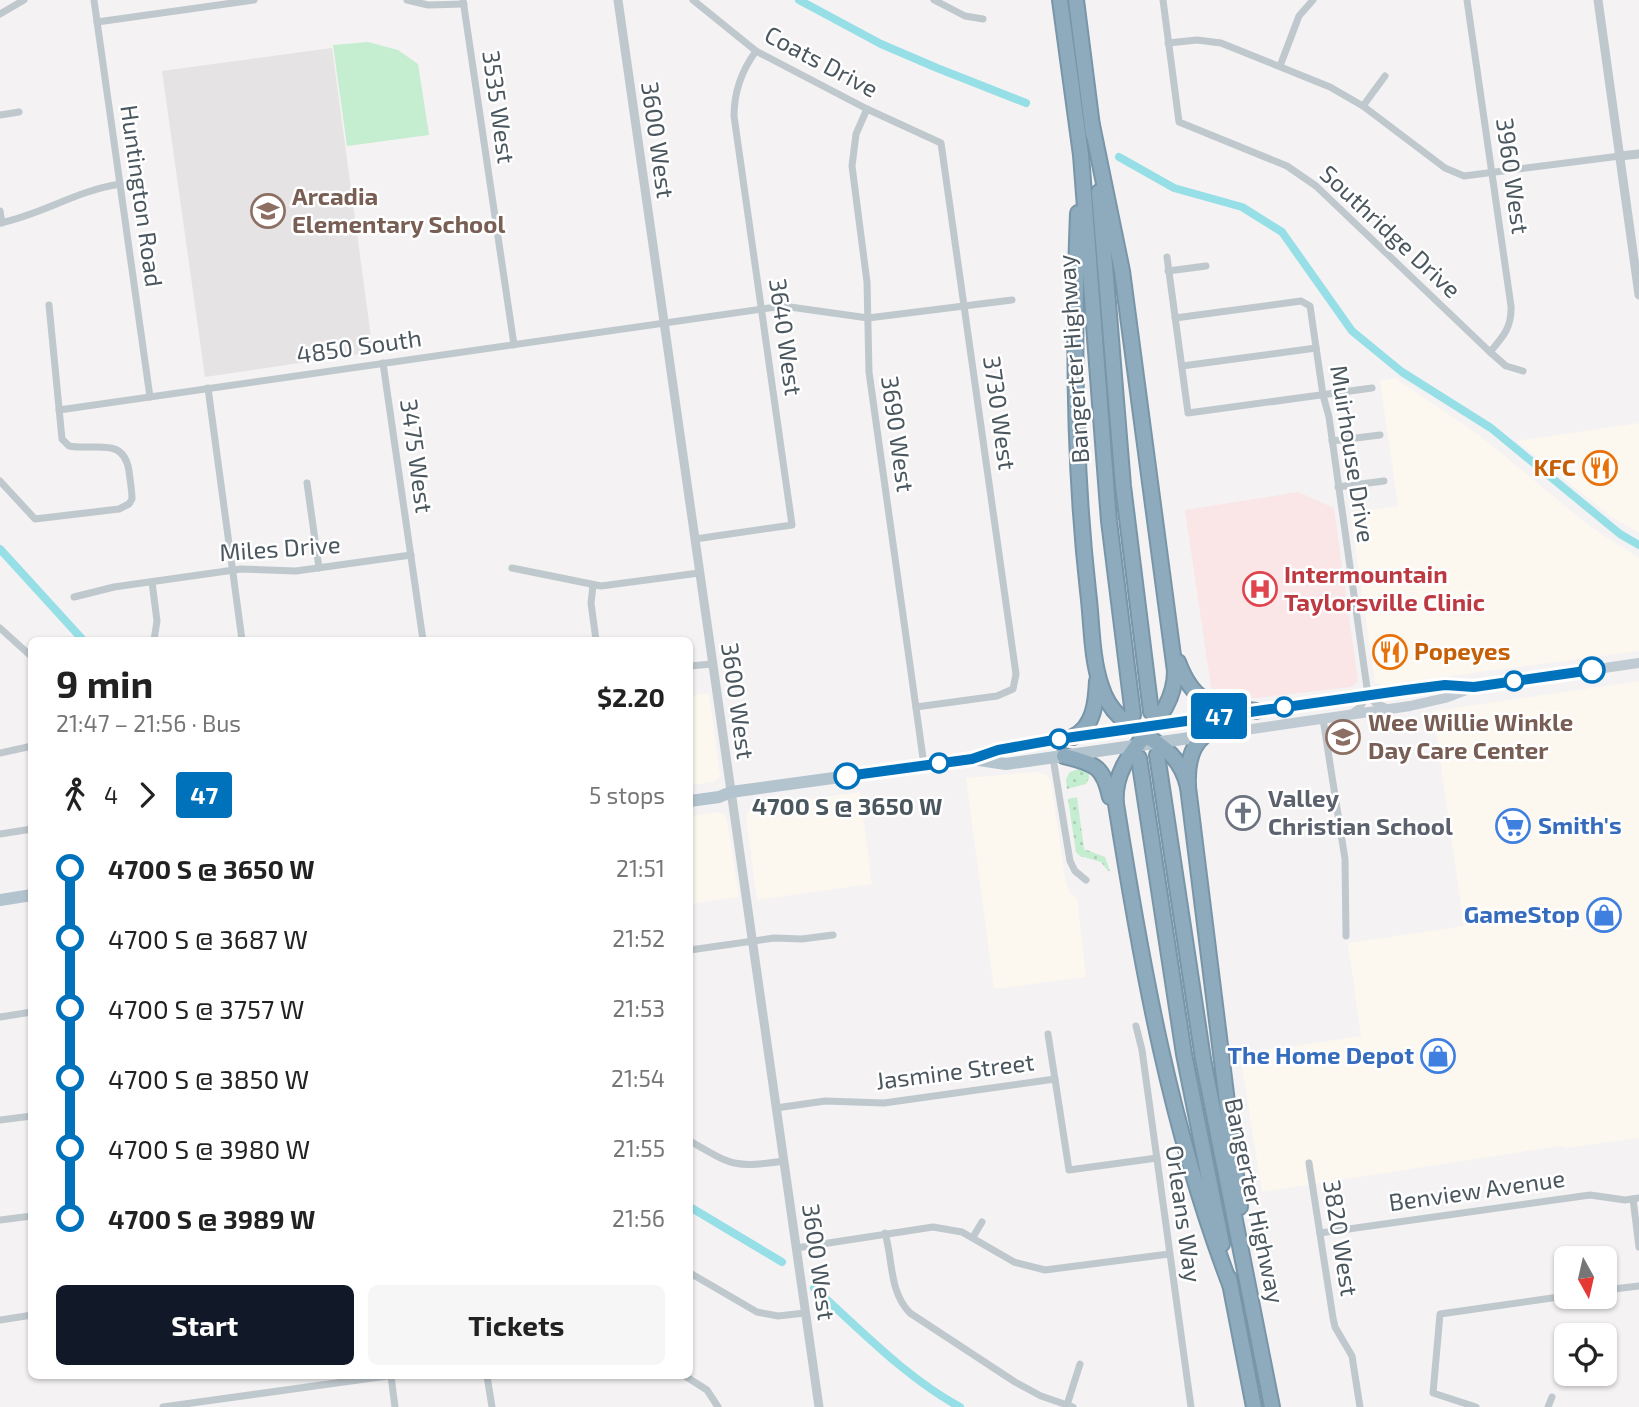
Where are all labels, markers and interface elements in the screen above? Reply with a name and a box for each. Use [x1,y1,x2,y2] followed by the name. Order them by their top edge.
[760,19,883,103] street label: Coats Drive
[477,48,522,165] street label: 3535 West
[636,80,681,200] street label: 3600 West
[115,103,170,289] street label: Huntington Road
[1491,116,1536,236] street label: 3960 West
[1315,158,1467,303] street label: Southridge Drive
[292,181,505,238] place label: Arcadia Elementary School
[249,192,287,230] school or university icon: Arcadia Elementary School
[1051,253,1094,464] street label: Bangerter Highway
[764,276,809,397] street label: 3640 West
[294,322,423,369] street label: 4850 South
[978,354,1023,472] street label: 3730 West
[1325,363,1382,544] street label: Muirhouse Drive
[876,374,921,494] street label: 3690 West
[395,397,440,515] street label: 3475 West
[1581,449,1619,487] restaurant icon: KFC
[1533,452,1576,481] place label: KFC
[218,529,342,566] street label: Miles Drive
[1284,559,1485,616] place label: Intermountain Taylorsville Clinic
[1241,570,1279,608] hospital icon: Intermountain Taylorsville Clinic
[1371,633,1409,671] restaurant icon: Popeyes
[1414,636,1510,665] place label: Popeyes
[716,641,761,761] street label: 3600 West
[1579,657,1605,683] unlabelled marker
[56,660,153,706] text: 9 min
[1504,671,1524,691] unlabelled marker
[597,681,665,712] text: $2.20
[1188,693,1250,739] line badge: 47
[1274,697,1294,717] unlabelled marker
[1205,701,1233,730] text: 47
[1368,707,1573,764] place label: Wee Willie Winkle Day Care Center
[56,709,241,737] text: 21:47 – 21:56 · Bus
[1324,718,1362,756] school or university icon: Wee Willie Winkle Day Care Center
[1049,729,1069,749] unlabelled marker
[929,753,949,773] unlabelled marker
[834,763,860,789] marker: 4700 S @ 3650 W
[56,776,94,814] icon: walk
[128,776,166,814] icon: forward
[190,780,218,809] text: 47
[104,781,118,809] text: 4
[589,781,665,809] text: 5 stops
[1268,783,1453,840] place label: Valley Christian School
[752,791,942,820] place label: 4700 S @ 3650 W
[1224,794,1262,832] church icon: Valley Christian School
[1494,807,1532,845] supermarket icon: Smith's
[1538,810,1622,839] place label: Smith's
[108,853,315,884] text: 4700 S @ 3650 W
[616,854,665,882] text: 21:51
[1585,896,1623,934] shop icon: GameStop
[1464,899,1580,928] place label: GameStop
[108,923,308,954] text: 4700 S @ 3687 W
[612,924,665,952] text: 21:52
[108,993,304,1024] text: 4700 S @ 3757 W
[612,994,665,1022] text: 21:53
[1419,1037,1457,1075] shop icon: The Home Depot
[1228,1040,1414,1069] place label: The Home Depot
[874,1046,1036,1095] street label: Jasmine Street
[108,1063,309,1094] text: 4700 S @ 3850 W
[611,1064,665,1092] text: 21:54
[1220,1095,1291,1306] street label: Bangerter Highway
[108,1133,310,1164] text: 4700 S @ 3980 W
[613,1134,665,1162] text: 21:55
[1160,1143,1209,1285] street label: Orleans Way
[1387,1163,1567,1216] street label: Benview Avenue
[1318,1177,1365,1298] street label: 3820 West
[797,1202,842,1322] street label: 3600 West
[108,1203,315,1234] text: 4700 S @ 3989 W
[612,1204,665,1232] text: 21:56
[1554,1246,1617,1309] north arrow
[1554,1246,1617,1386] map controls
[56,1285,354,1365] button: Start
[368,1285,665,1365] button: Tickets
[1554,1323,1617,1386] button: locate

